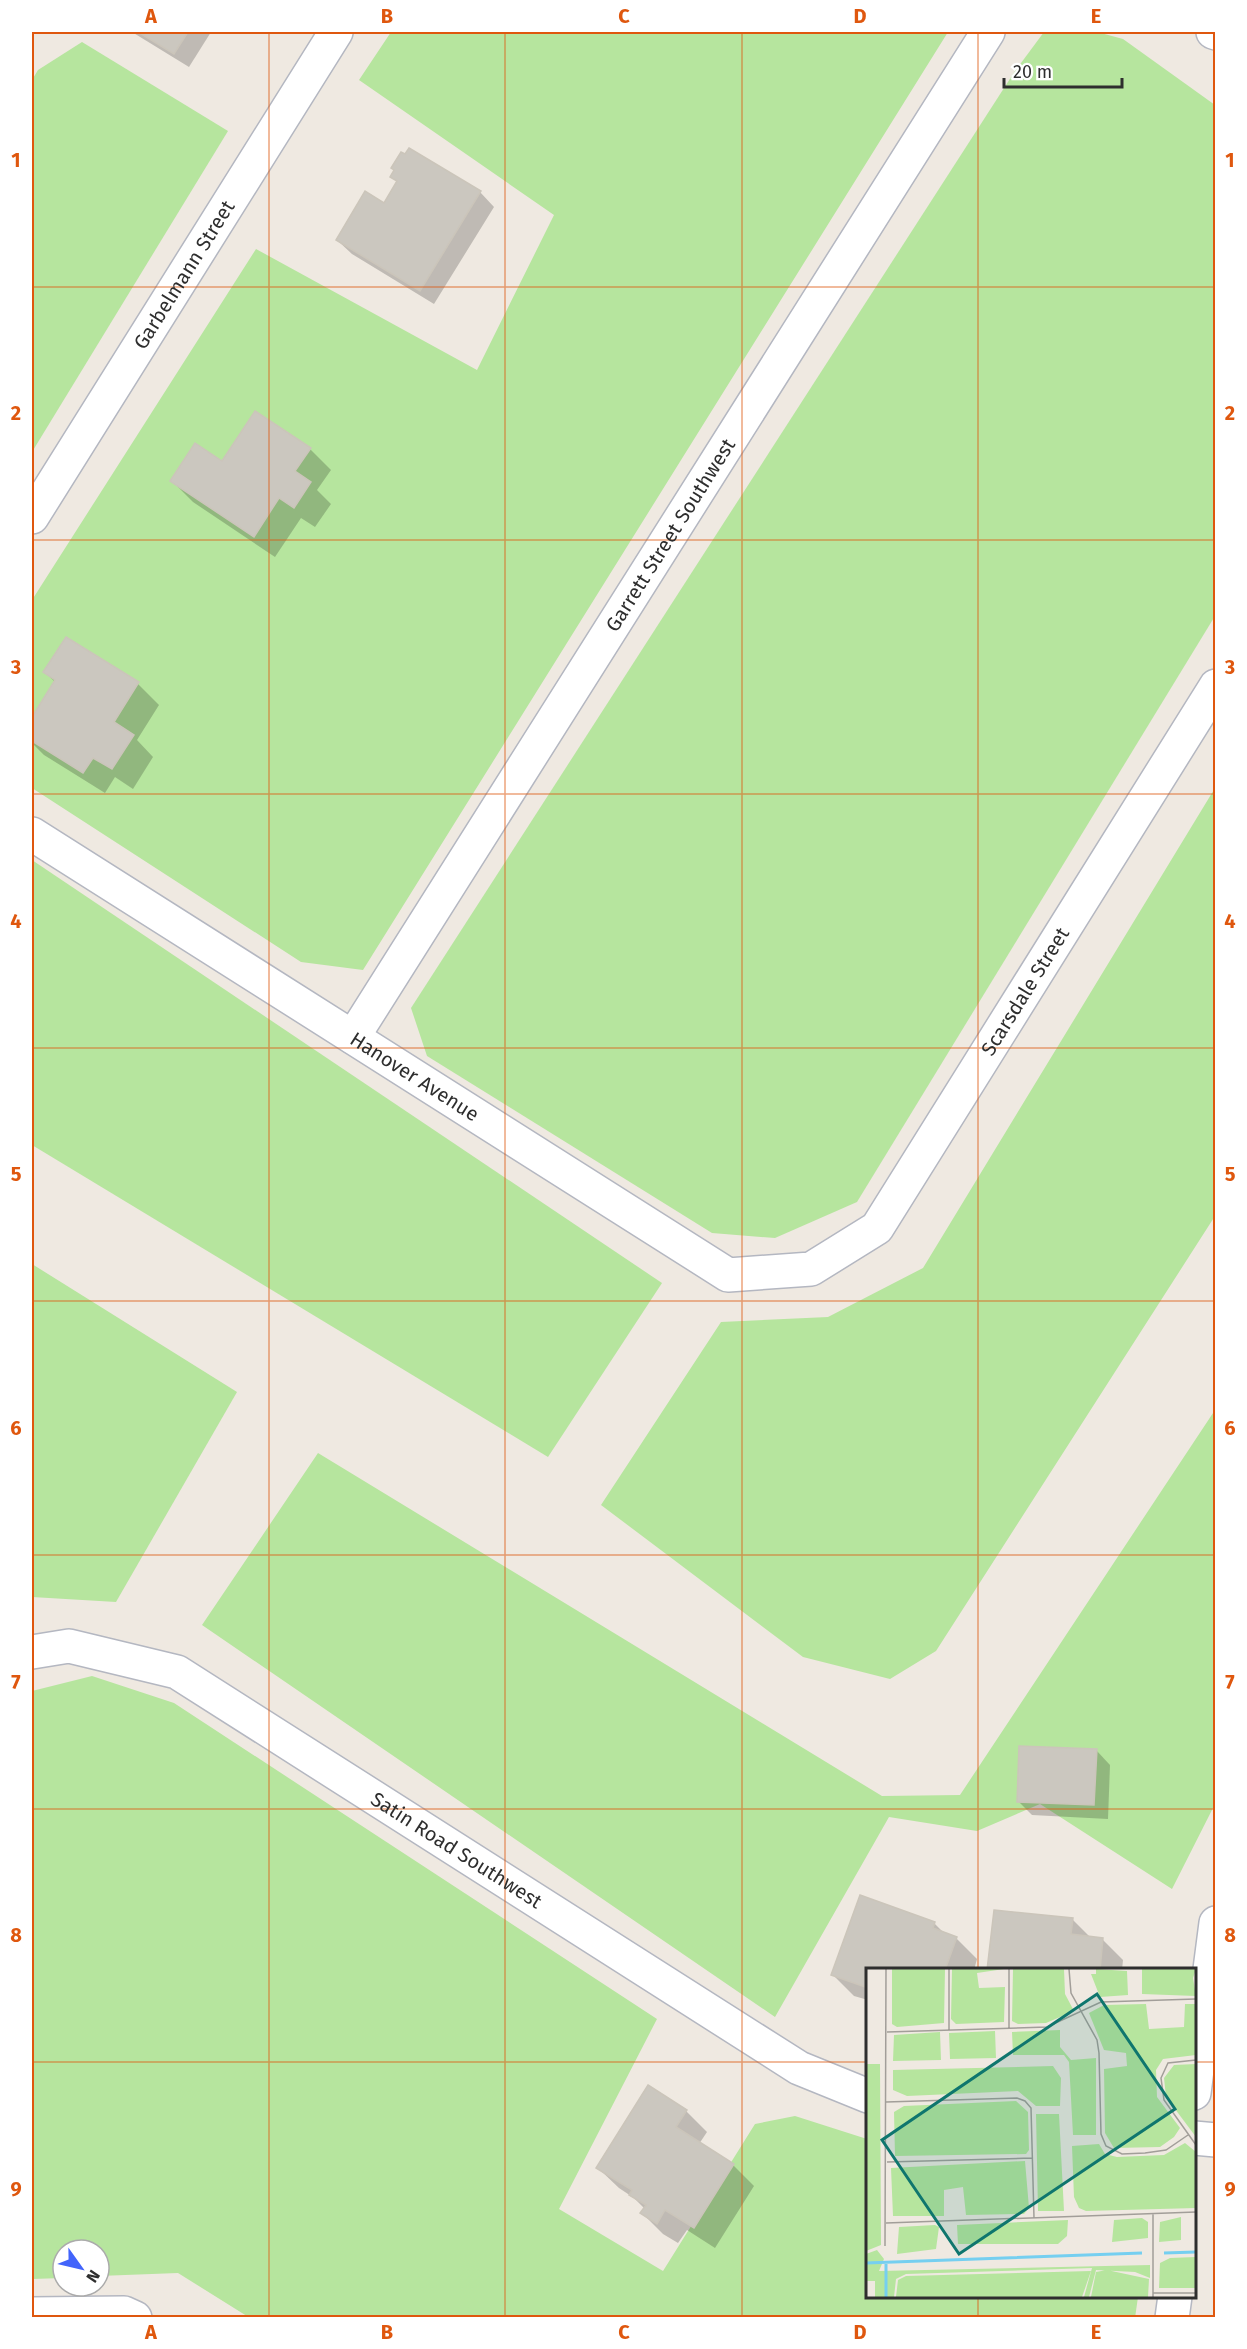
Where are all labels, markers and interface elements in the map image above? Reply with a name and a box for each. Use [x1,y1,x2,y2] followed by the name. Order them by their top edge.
[144,4,158,28] text: A
[381,4,393,28] text: B
[618,4,630,28] text: C
[853,4,867,28] text: D
[1091,4,1101,28] text: E
[1004,51,1122,89] scale bar
[1013,61,1052,83] text: 20 m
[11,148,21,172] text: 1
[1225,148,1235,172] text: 1
[128,195,240,354] street label: Garbelmann Street
[11,401,21,425] text: 2
[1225,401,1235,425] text: 2
[600,433,741,636] street label: Garrett Street Southwest
[10,655,21,679] text: 3
[1224,655,1235,679] text: 3
[10,909,22,933] text: 4
[1224,909,1236,933] text: 4
[976,922,1075,1060] street label: Scarsdale Street
[346,1027,484,1126] street label: Hanover Avenue
[11,1162,22,1186] text: 5
[1225,1162,1236,1186] text: 5
[10,1416,22,1440] text: 6
[1224,1416,1236,1440] text: 6
[11,1670,21,1694] text: 7
[1225,1670,1235,1694] text: 7
[367,1787,547,1914] street label: Satin Road Southwest
[10,1923,22,1947] text: 8
[1224,1923,1236,1947] text: 8
[866,1968,1196,2298] inset map
[10,2177,22,2201] text: 9
[1224,2177,1236,2201] text: 9
[51,2238,111,2298] north arrow
[82,2266,104,2286] text: N
[144,2320,158,2344] text: A
[381,2320,393,2344] text: B
[618,2320,630,2344] text: C
[853,2320,867,2344] text: D
[1091,2320,1101,2344] text: E

